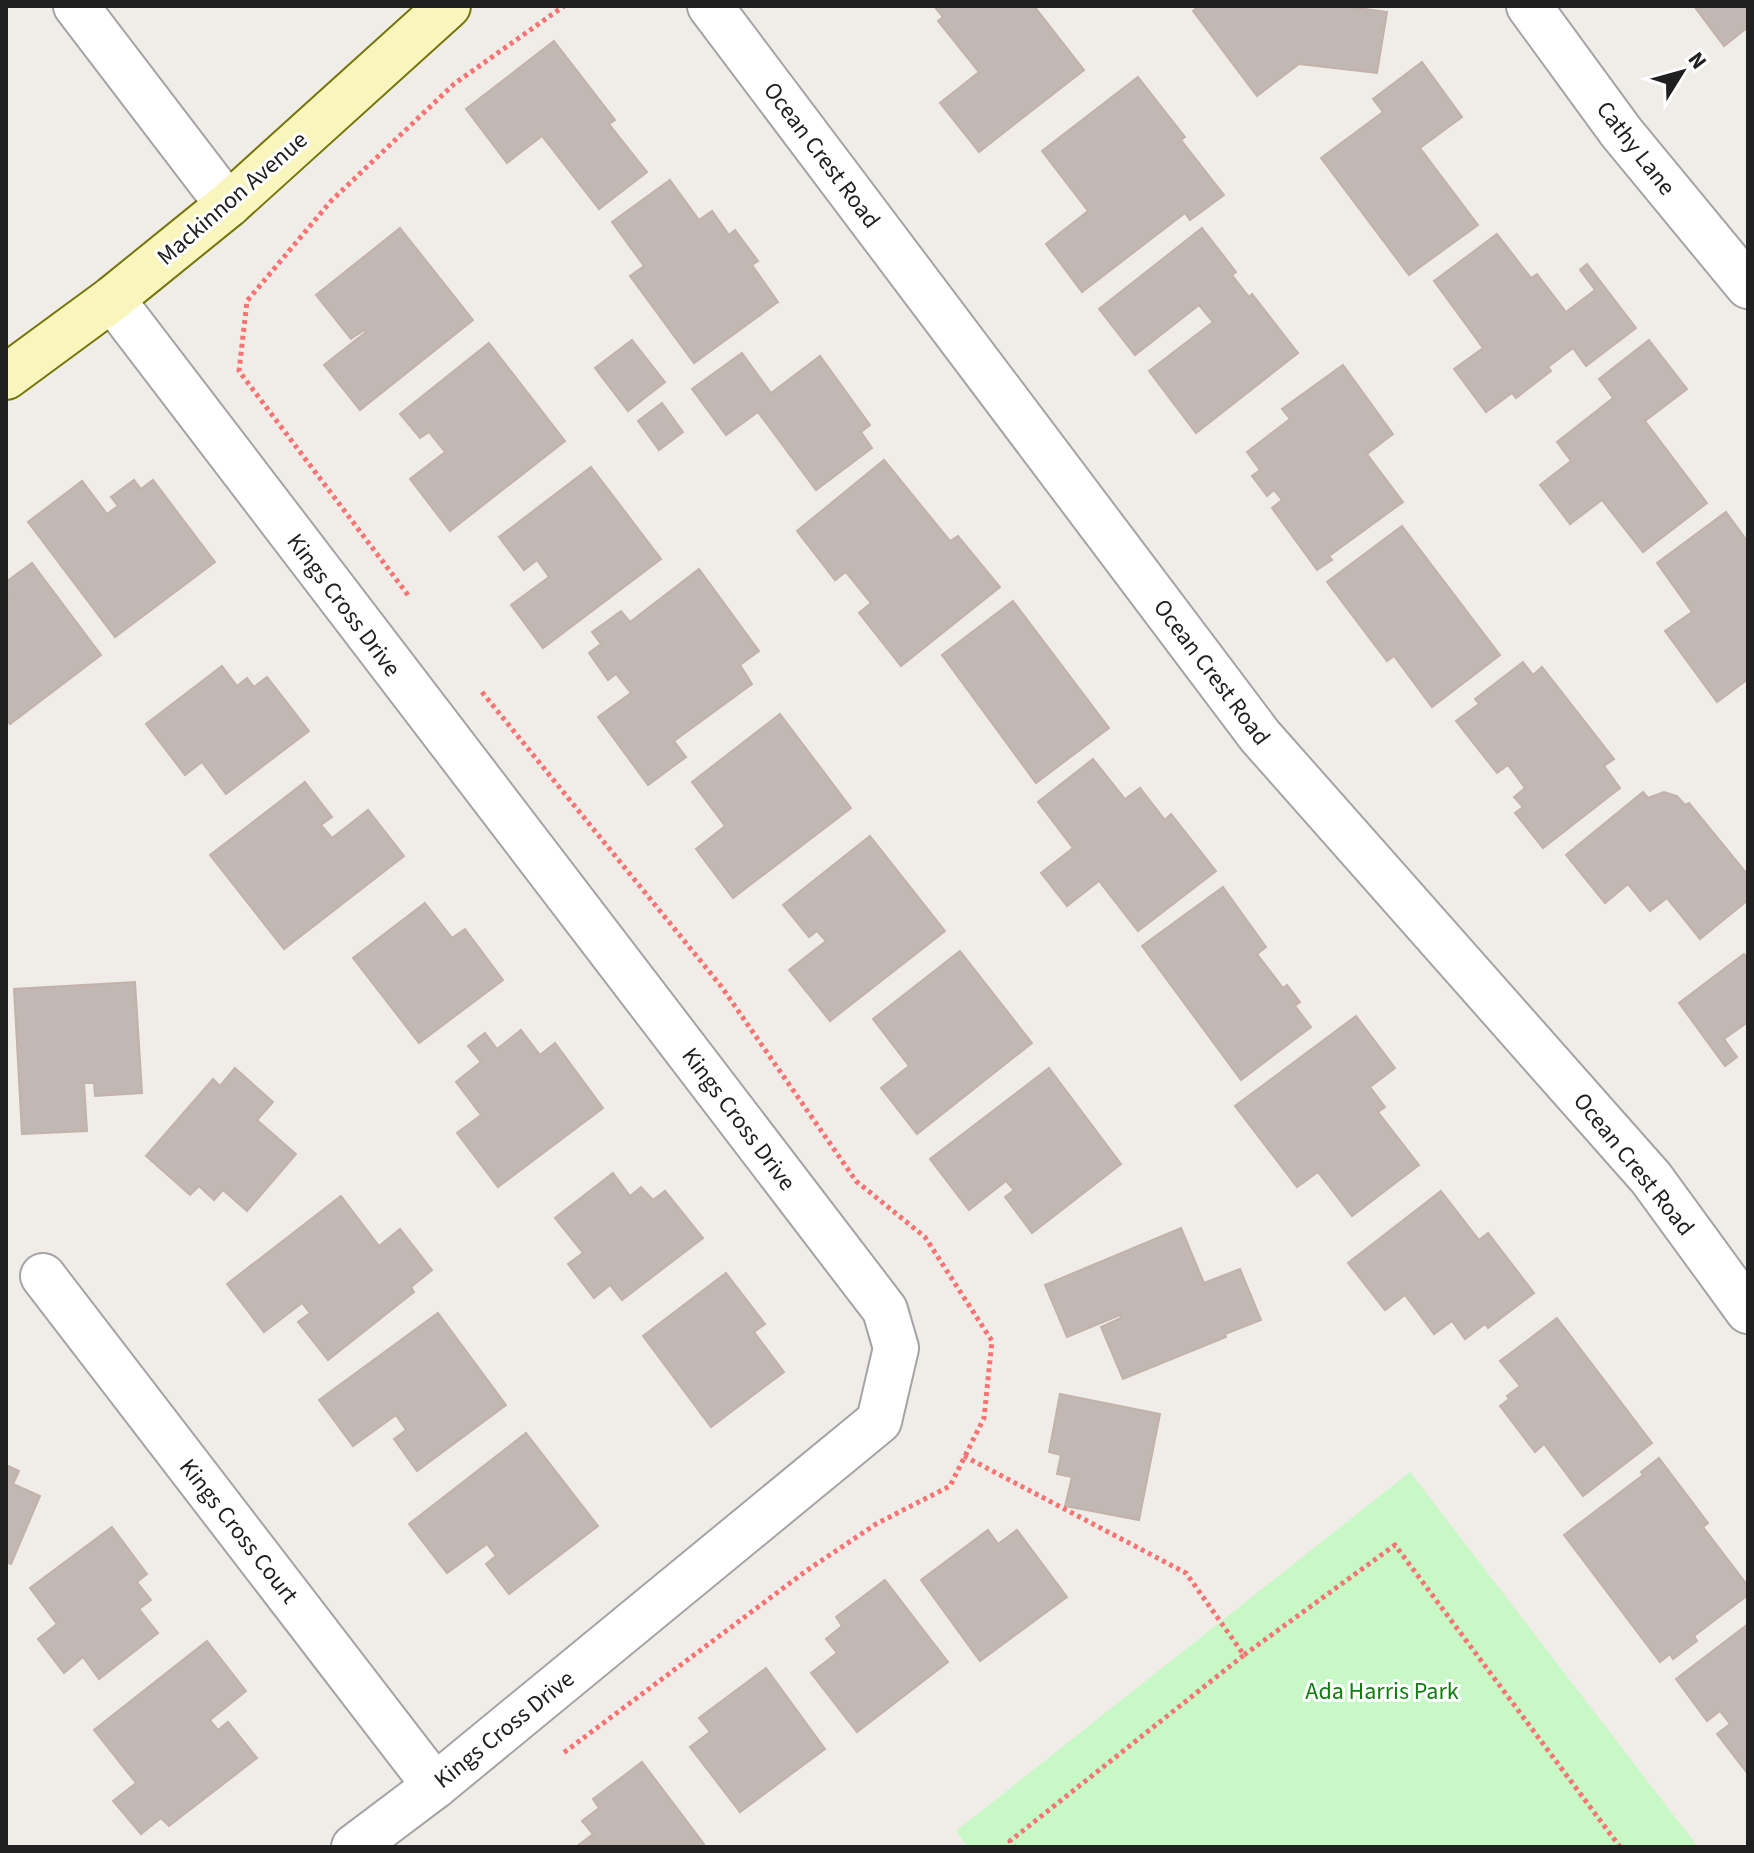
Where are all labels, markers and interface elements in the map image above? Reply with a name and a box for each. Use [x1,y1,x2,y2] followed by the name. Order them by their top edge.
[1642,32,1722,112] north arrow
[1680,45,1714,76] text: N
[755,75,888,236] street label: Ocean Crest Road
[1588,94,1684,203] street label: Cathy Lane
[149,123,315,274] street label: Mackinnon Avenue
[278,526,409,684] street label: Kings Cross Drive
[1145,592,1278,753] street label: Ocean Crest Road
[673,1040,804,1198] street label: Kings Cross Drive
[1565,1085,1702,1244] street label: Ocean Crest Road
[171,1451,306,1611] street label: Kings Cross Court
[427,1662,582,1797] street label: Kings Cross Drive
[1305,1674,1459,1709] park label: Ada Harris Park

